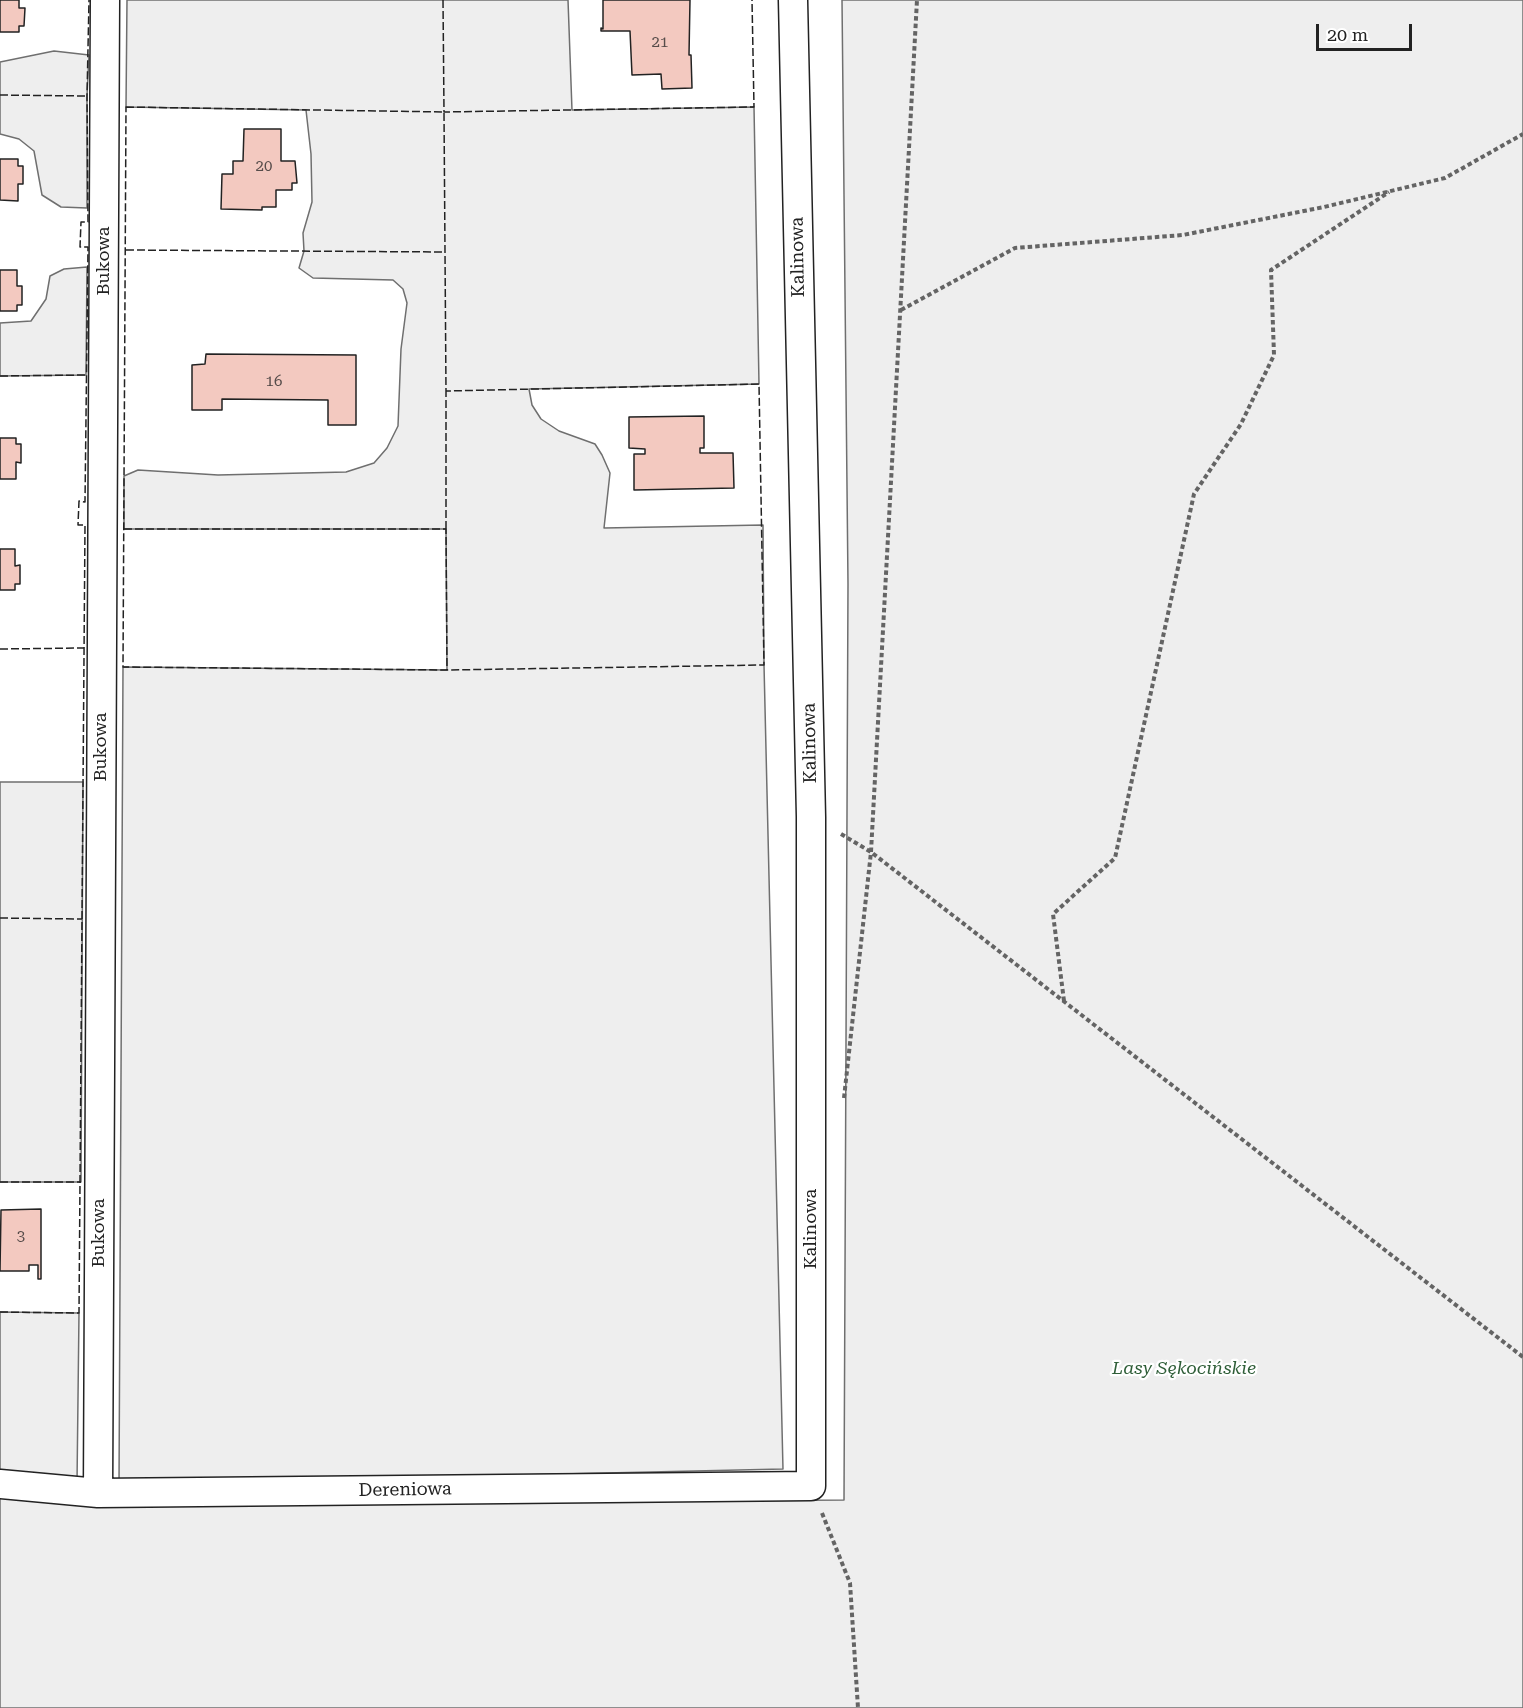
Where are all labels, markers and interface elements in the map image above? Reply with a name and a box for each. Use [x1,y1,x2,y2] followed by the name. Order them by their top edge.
[1319,12,1415,50] scale bar
[1327,24,1368,45] text: 20 m
[652,34,668,52] house number: 21
[256,158,272,176] house number: 20
[786,217,810,297] street label: Kalinowa
[93,226,115,296] street label: Bukowa
[266,373,282,391] house number: 16
[798,703,822,783] street label: Kalinowa
[90,712,112,782] street label: Bukowa
[800,1189,822,1269] street label: Kalinowa
[88,1198,110,1268] street label: Bukowa
[17,1228,25,1246] house number: 3
[1112,1358,1256,1380] park label: Lasy Sękocińskie
[358,1478,452,1502] street label: Dereniowa

